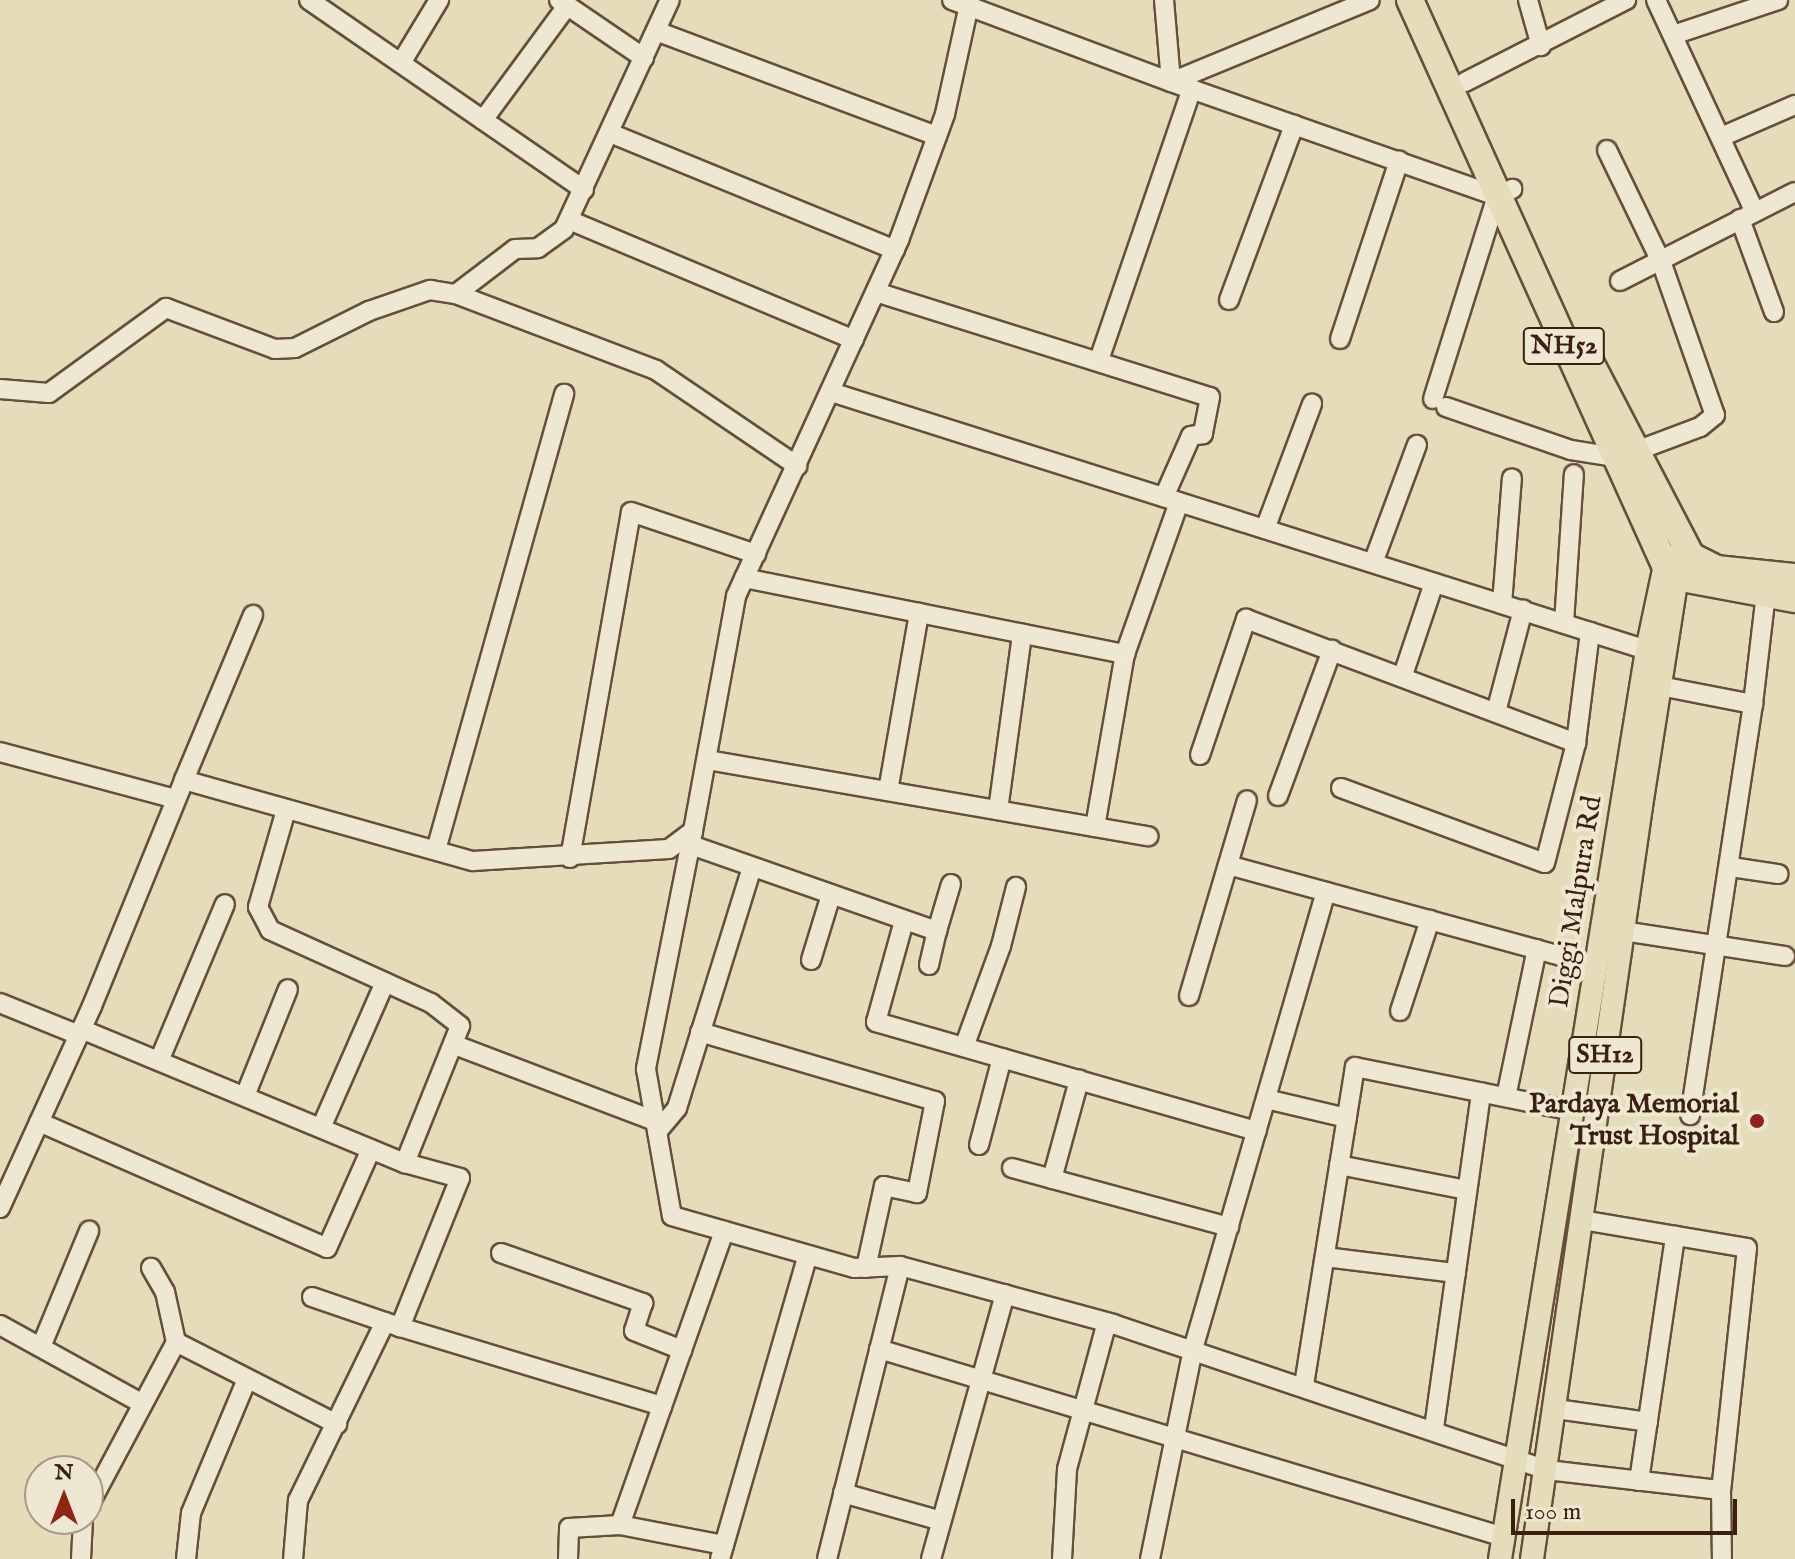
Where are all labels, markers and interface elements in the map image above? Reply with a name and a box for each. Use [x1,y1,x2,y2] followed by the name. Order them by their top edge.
[1522,324,1606,368] road number: NH52
[1544,794,1610,1010] street label: Diggi Malpura Rd
[1567,1033,1643,1077] road number: SH12
[1529,1088,1739,1154] place label: Pardaya Memorial Trust Hospital
[1746,1110,1768,1132] marker: Pardaya Memorial Trust Hospital
[24,1455,104,1535] north arrow
[54,1459,74,1487] text: N
[1515,1483,1741,1533] scale bar
[1525,1497,1581,1528] text: 100 m

